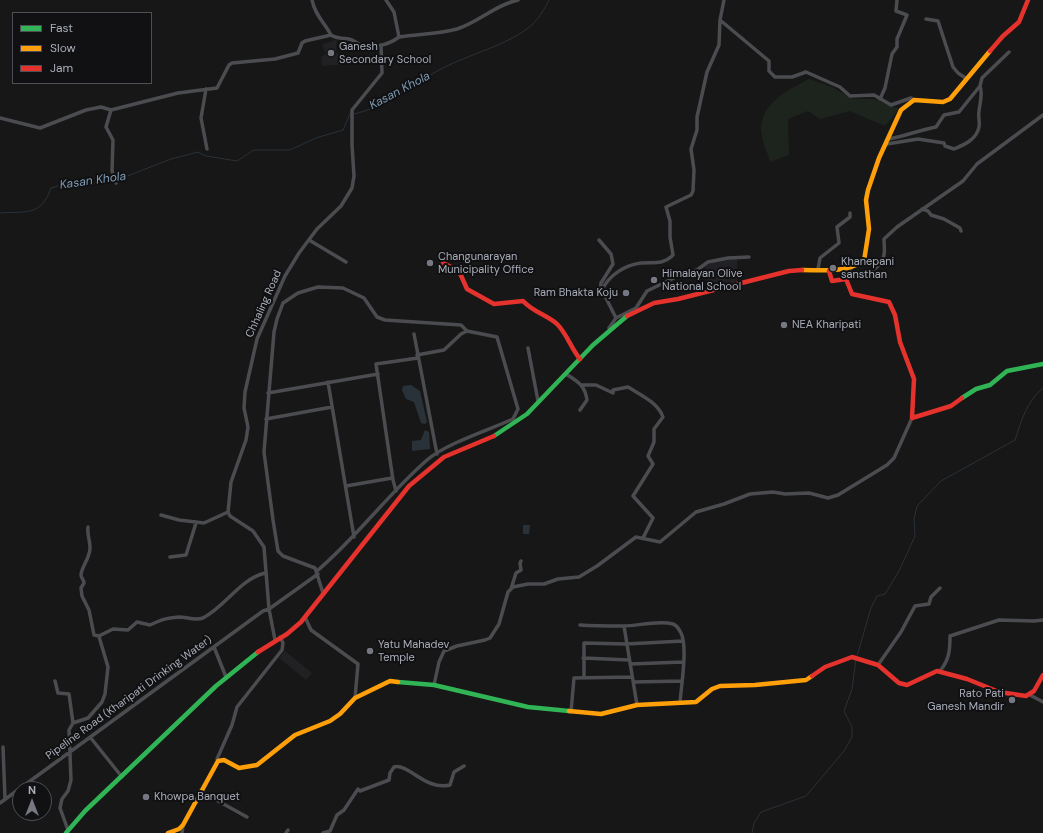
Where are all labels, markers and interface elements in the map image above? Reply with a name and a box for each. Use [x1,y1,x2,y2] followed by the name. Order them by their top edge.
[12,12,152,84] legend
[50,20,73,36] text: Fast
[50,40,76,56] text: Slow
[339,40,431,66] place label: Ganesh Secondary School
[326,48,336,58] marker: Ganesh Secondary School
[50,60,73,76] text: Jam
[367,69,433,113] water label: Kasan Khola
[59,169,127,193] water label: Kasan Khola
[438,250,534,276] place label: Changunarayan Municipality Office
[841,255,894,281] place label: Khanepani sansthan
[425,258,435,268] marker: Changunarayan Municipality Office
[828,263,838,273] marker: Khanepani sansthan
[662,267,743,293] place label: Himalayan Olive National School
[243,268,285,340] street label: Chhaling Road
[649,275,659,285] marker: Himalayan Olive National School
[534,286,618,300] place label: Ram Bhakta Koju
[621,288,631,298] marker: Ram Bhakta Koju
[792,318,861,332] place label: NEA Kharipati
[779,320,789,330] marker: NEA Kharipati
[43,633,215,763] street label: Pipeline Road (Kharipati Drinking Water)
[378,638,449,664] place label: Yatu Mahadev Temple
[365,646,375,656] marker: Yatu Mahadev Temple
[927,687,1004,713] place label: Rato Pati Ganesh Mandir
[1007,695,1017,705] marker: Rato Pati Ganesh Mandir
[12,781,52,821] north arrow
[28,783,36,797] text: N
[154,790,240,804] place label: Khowpa Banquet
[141,792,151,802] marker: Khowpa Banquet

